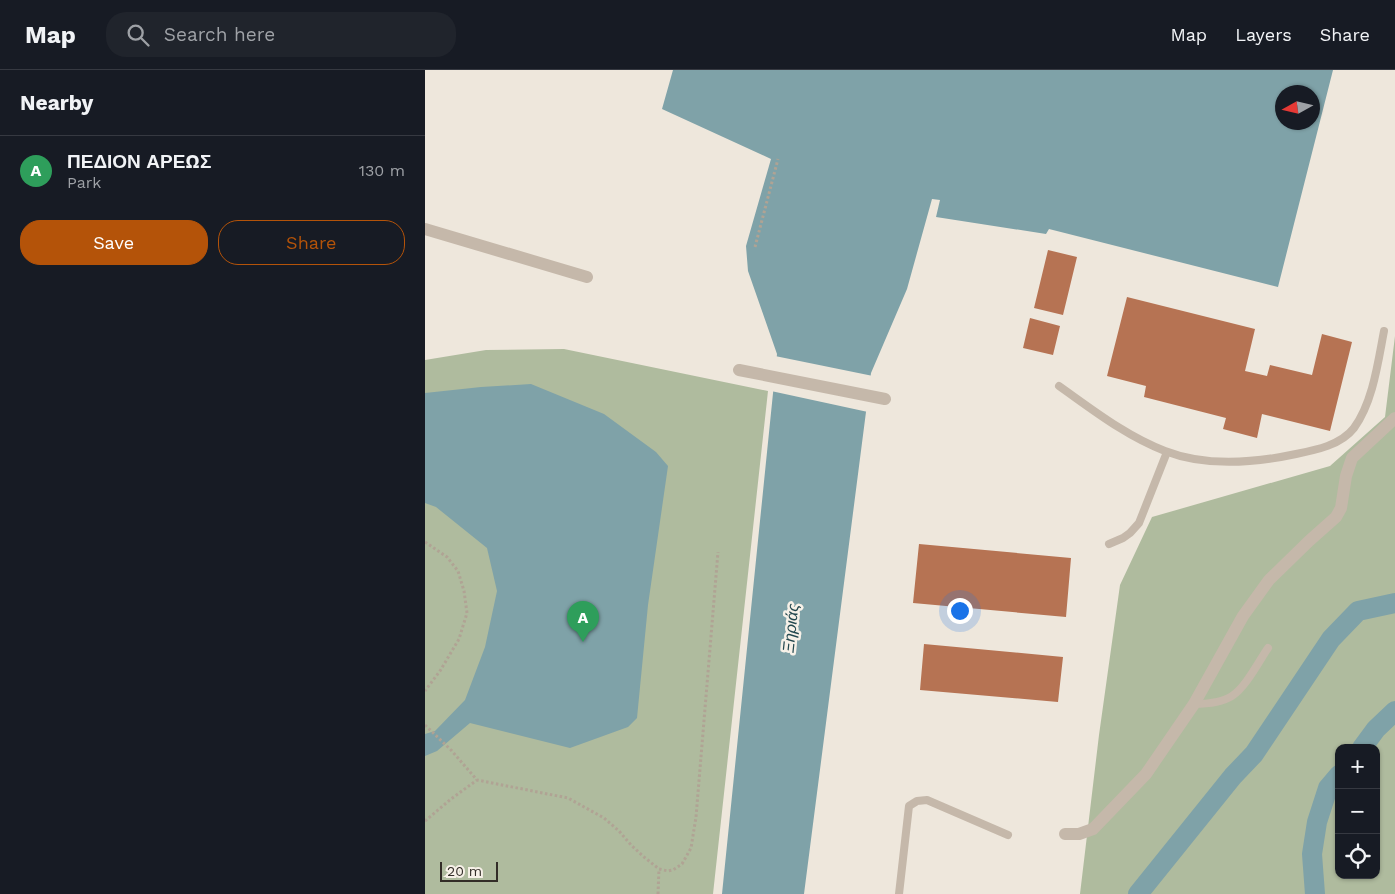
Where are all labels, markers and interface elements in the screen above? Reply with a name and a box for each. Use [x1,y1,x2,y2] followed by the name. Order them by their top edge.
[106,12,456,57] search box
[25,21,76,49] text: Map
[124,21,152,49] icon: search
[164,23,275,46] text: Search here
[1170,24,1207,45] text: Map
[1235,24,1292,45] text: Layers
[1320,24,1370,45] text: Share
[1275,85,1320,130] north arrow
[20,90,93,115] text: Nearby
[67,150,211,173] text: ΠΕΔΙΟΝ ΑΡΕΩΣ
[31,161,41,180] text: A
[359,161,405,180] text: 130 m
[67,173,101,192] text: Park
[20,220,208,265] button: Save
[218,220,405,265] button: Share
[947,598,973,624] your location
[567,601,599,642] pin: A
[778,603,803,654] water label: Ξηριάς
[1335,744,1380,879] map controls
[1335,744,1380,789] button: +
[1335,789,1380,834] button: −
[1335,834,1380,879] button: locate
[440,859,497,882] scale bar
[447,863,482,879] text: 20 m

